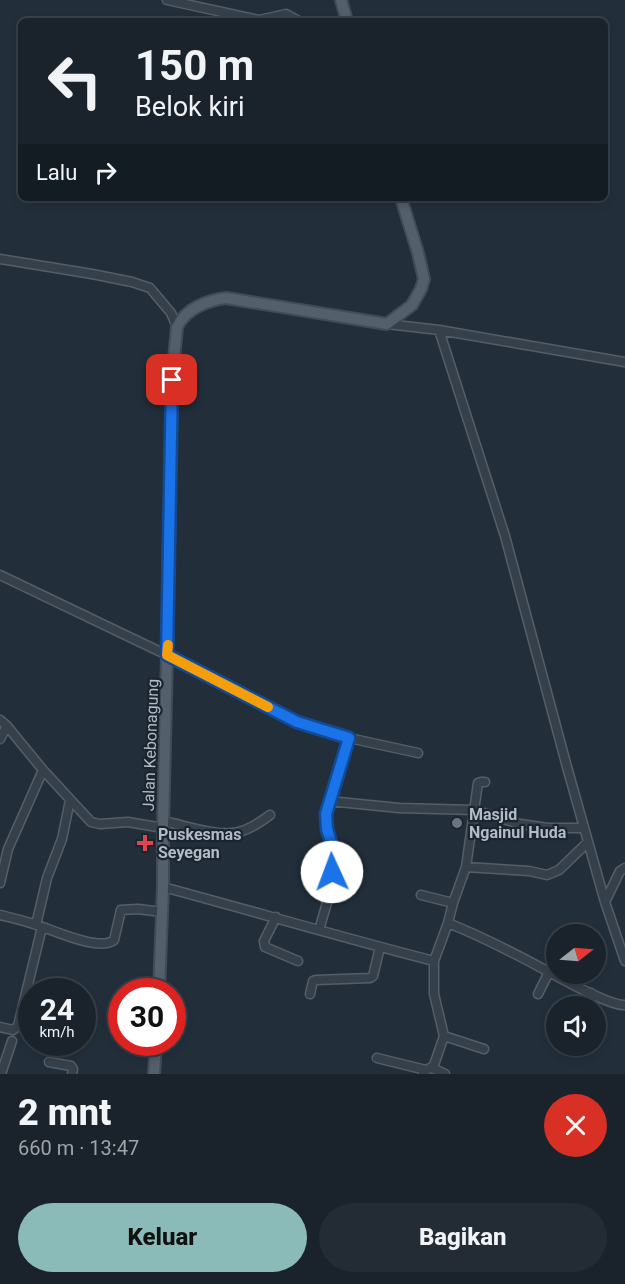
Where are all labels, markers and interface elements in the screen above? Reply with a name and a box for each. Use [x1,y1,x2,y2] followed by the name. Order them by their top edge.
[135,41,254,90] text: 150 m
[36,42,114,120] icon: left
[135,91,244,123] text: Belok kiri
[89,156,122,189] icon: right
[36,160,77,185] text: Lalu
[146,354,197,405] pin
[155,363,188,396] icon: arrive
[139,678,162,812] street label: Jalan Kebonagung
[469,805,567,842] place label: Masjid Ngainul Huda
[450,816,464,830] marker: Masjid Ngainul Huda
[158,825,241,862] place label: Puskesmas Seyegan
[136,834,154,852] marker: Puskesmas Seyegan
[300,840,364,904] position arrow
[546,924,606,984] north arrow
[546,924,606,1056] map controls
[108,978,186,1056] speed limit sign: 30
[40,992,74,1027] text: 24
[546,996,606,1056] button: sound
[39,1023,75,1041] text: km/h
[18,1092,111,1134] text: 2 mnt
[544,1094,607,1157] button: close
[18,1136,139,1160] text: 660 m · 13:47
[18,1203,307,1272] button: Keluar
[319,1203,607,1272] button: Bagikan

